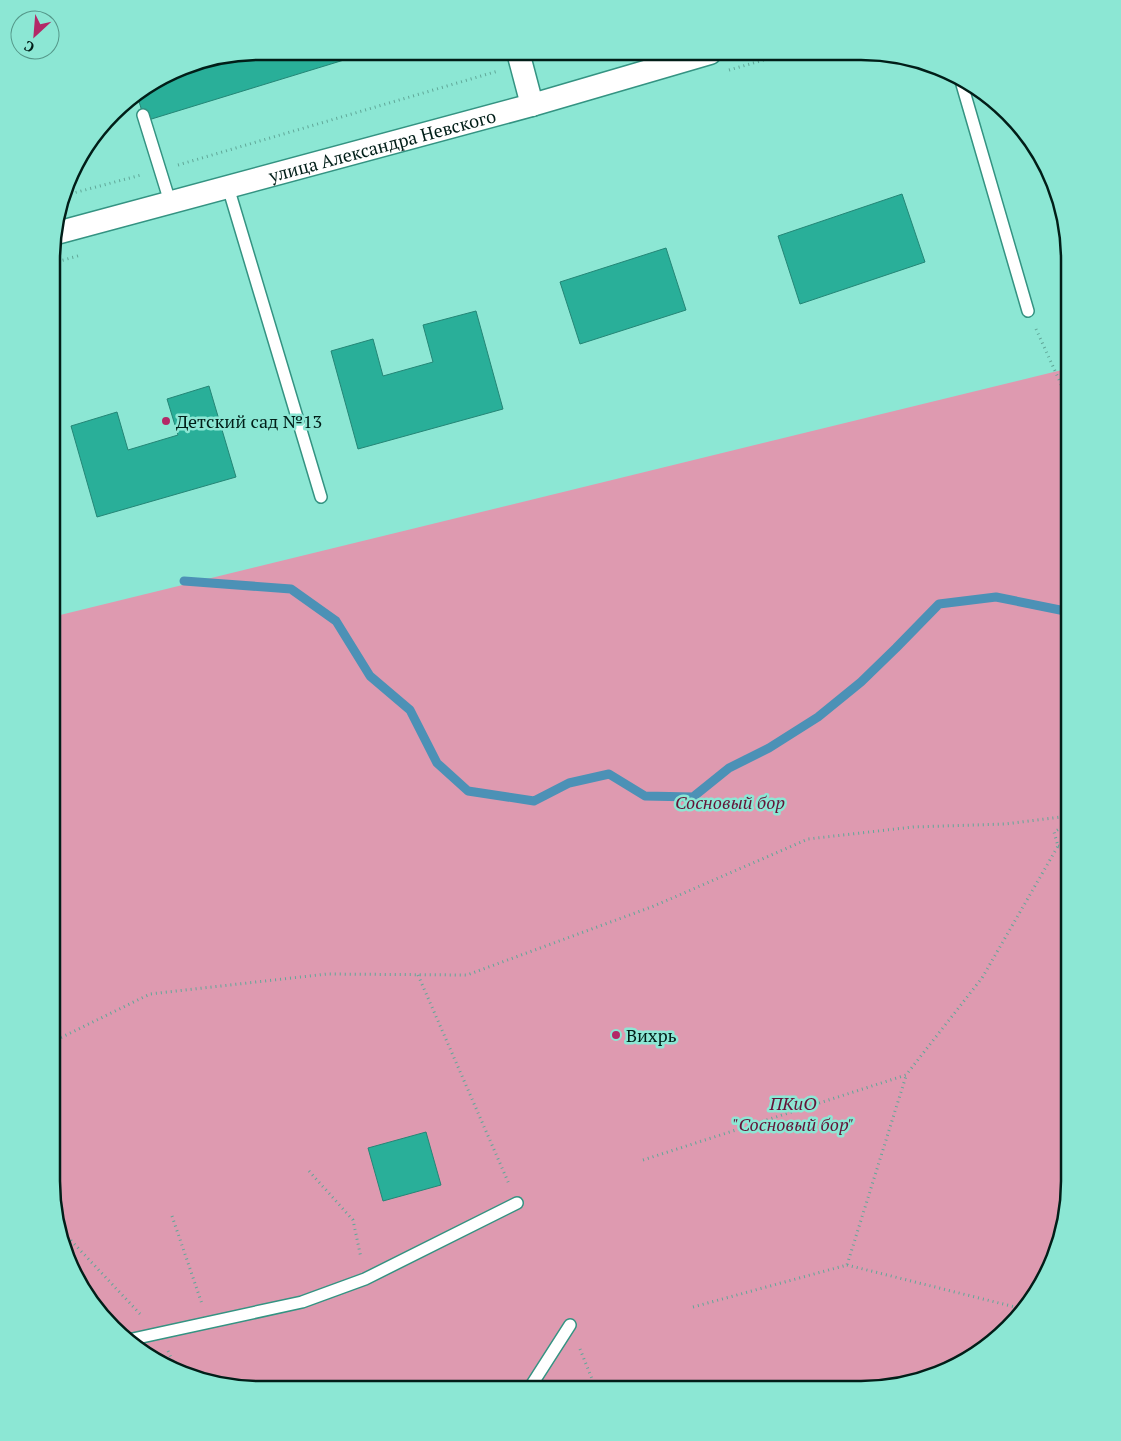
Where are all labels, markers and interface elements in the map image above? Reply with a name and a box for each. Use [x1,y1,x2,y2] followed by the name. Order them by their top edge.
[10,10,60,60] north arrow
[21,37,37,58] text: С
[265,103,498,188] street label: улица Александра Невского
[176,409,322,433] place label: Детский сад №13
[160,415,172,427] marker: Детский сад №13
[675,790,785,814] park label: Сосновый бор
[626,1023,677,1047] place label: Вихрь
[610,1029,622,1041] marker: Вихрь
[732,1091,854,1136] park label: ПКиО "Сосновый бор"

